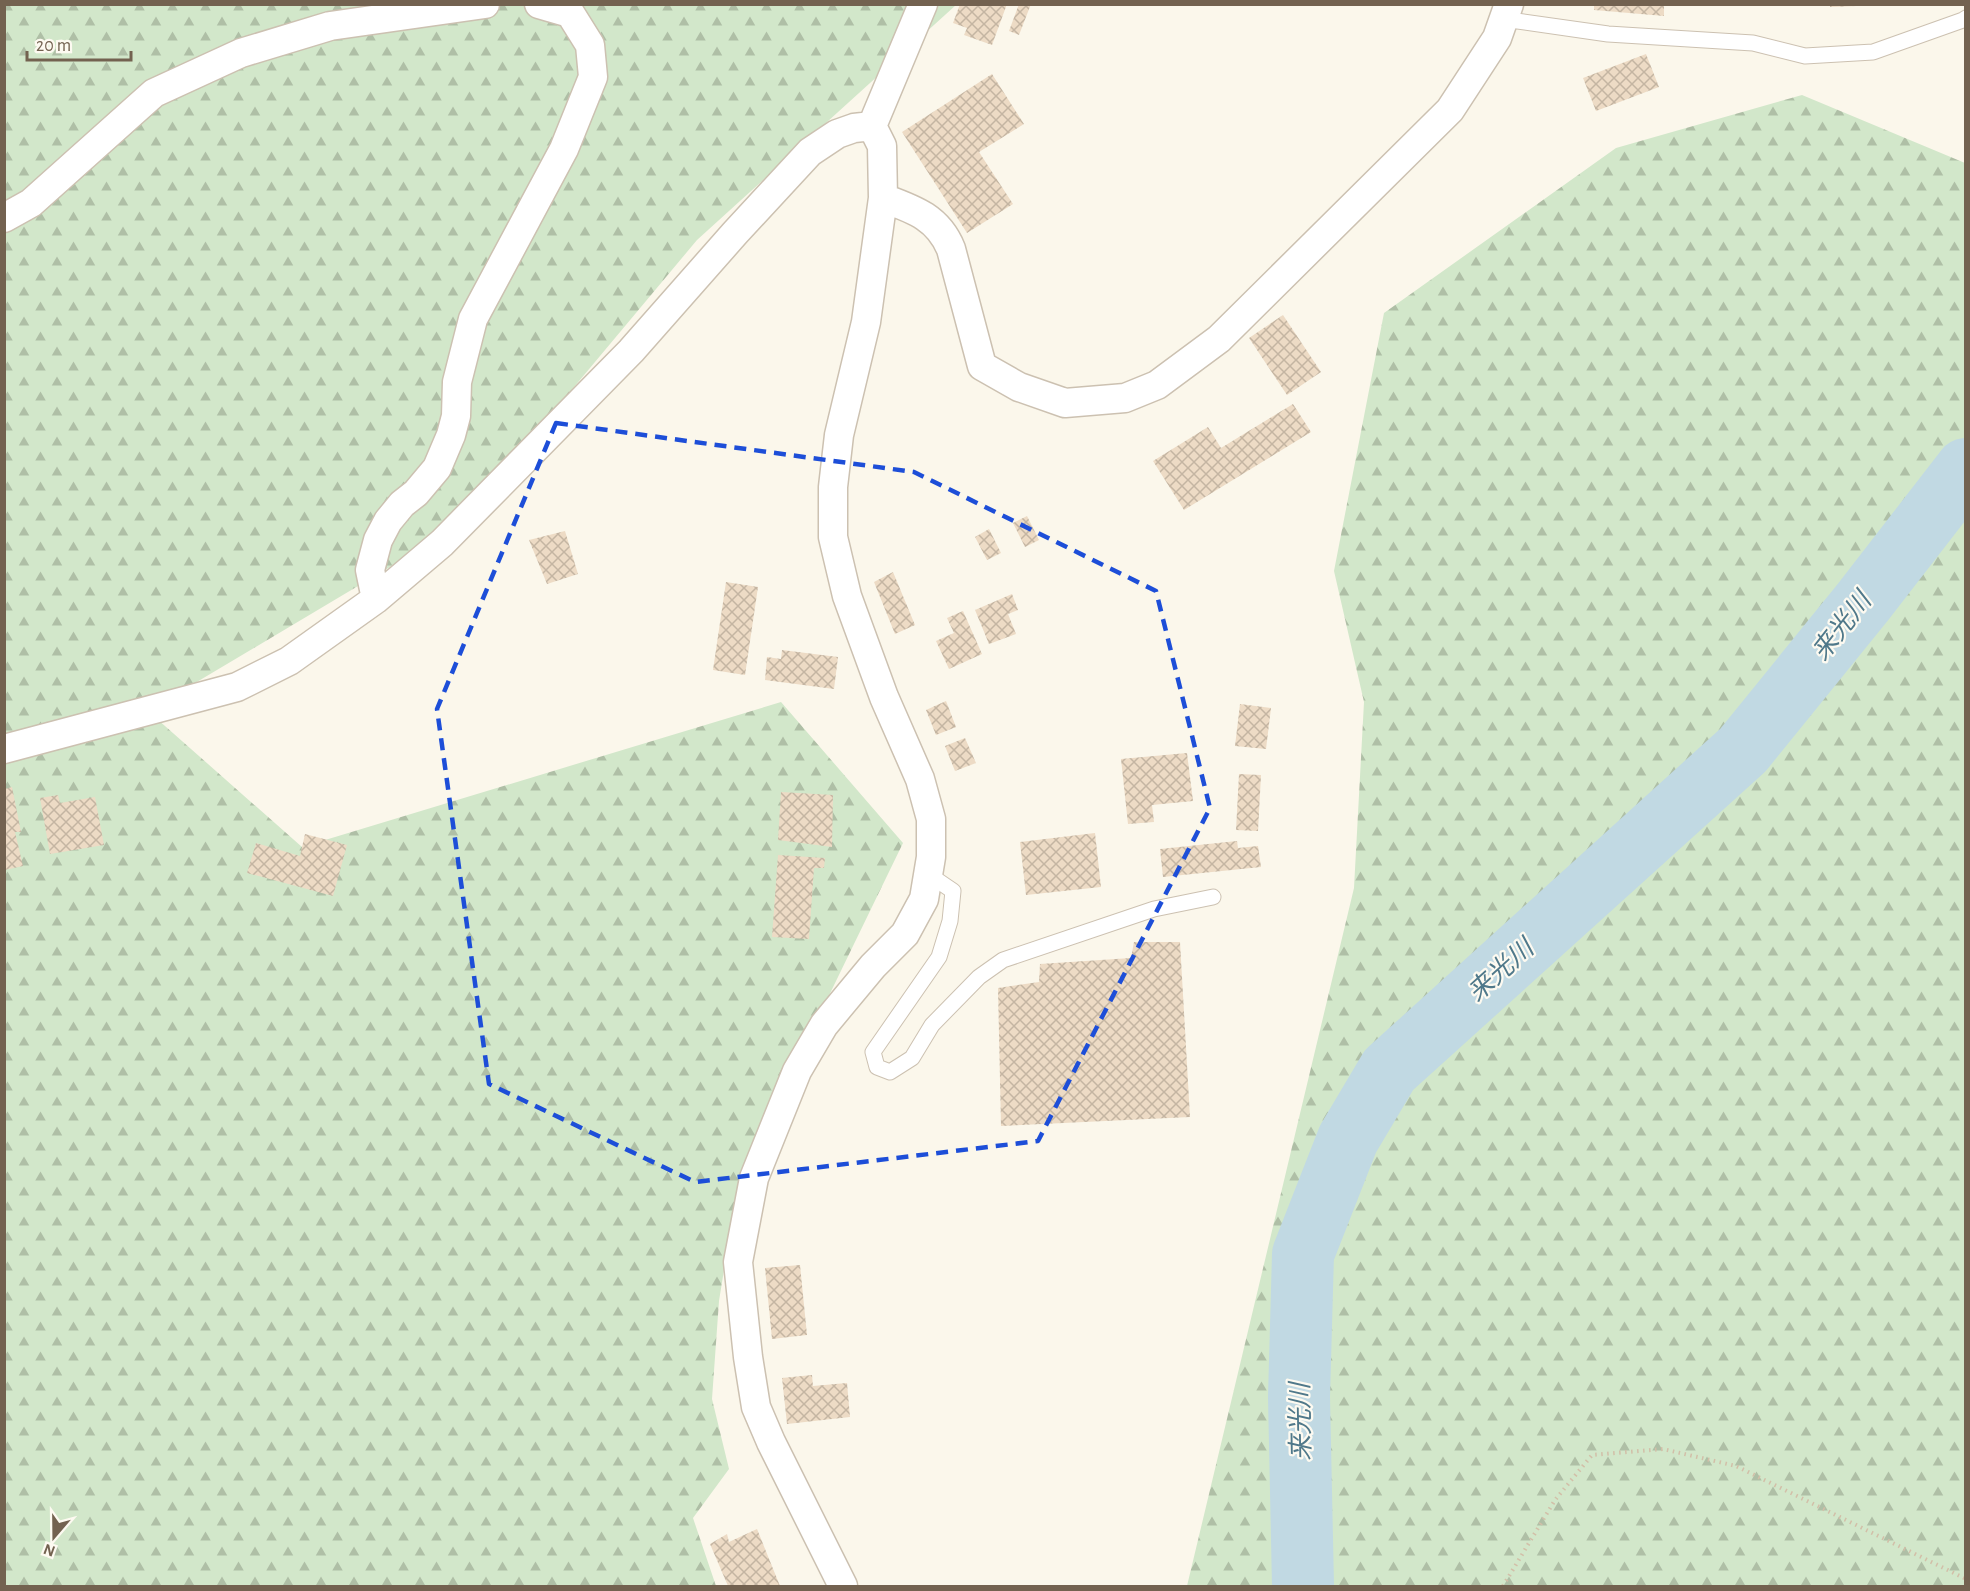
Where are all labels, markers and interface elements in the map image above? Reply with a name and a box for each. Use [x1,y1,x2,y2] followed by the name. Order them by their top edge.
[27,24,130,62] scale bar
[36,37,71,55] text: 20 m
[1807,585,1878,665] water label: 来光川
[1462,932,1541,1007] water label: 来光川
[1286,1380,1315,1461] water label: 来光川
[24,1507,84,1567] north arrow
[41,1541,57,1560] text: N

